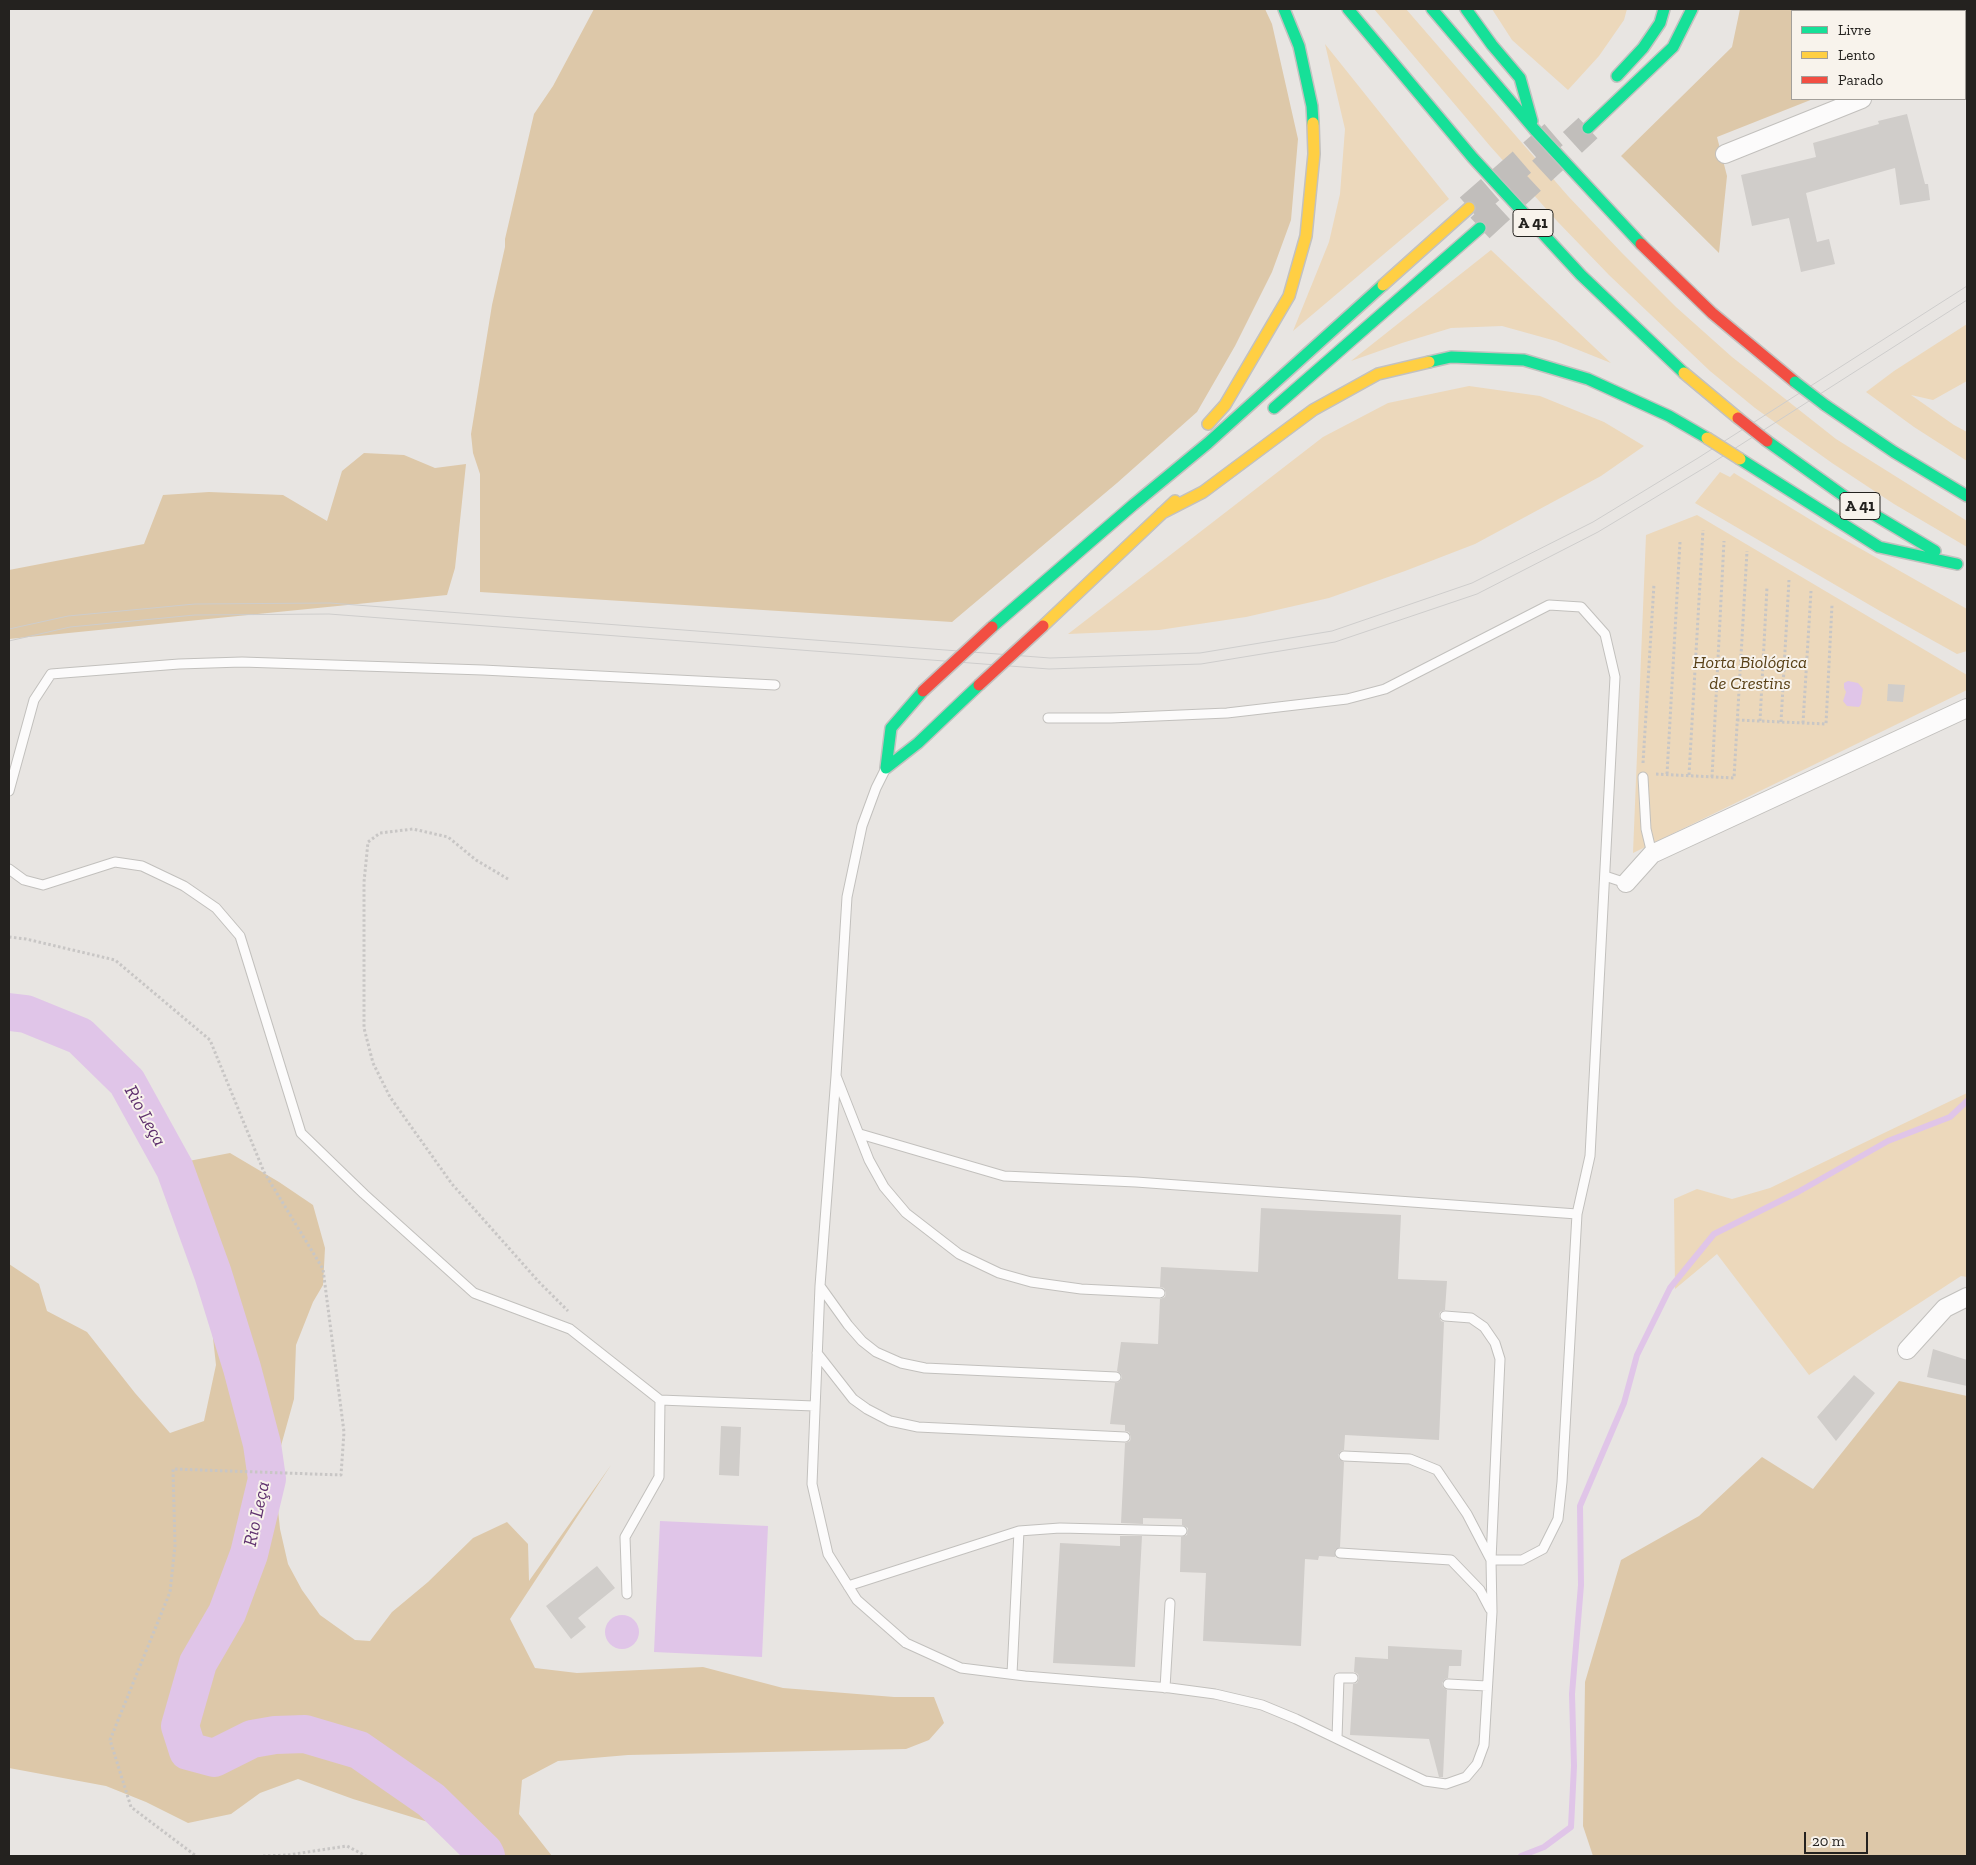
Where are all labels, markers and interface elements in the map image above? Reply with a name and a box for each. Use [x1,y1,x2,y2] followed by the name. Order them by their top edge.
[1791,10,1966,100] legend
[1838,21,1871,39] text: Livre
[1838,46,1875,64] text: Lento
[1838,71,1883,89] text: Parado
[1513,210,1553,237] road number: A 41
[1840,492,1880,520] road number: A 41
[1693,652,1807,694] park label: Horta Biológica de Crestins
[119,1082,171,1150] water label: Rio Leça
[239,1479,275,1549] water label: Rio Leça
[1806,1822,1870,1854] scale bar
[1812,1832,1845,1850] text: 20 m

